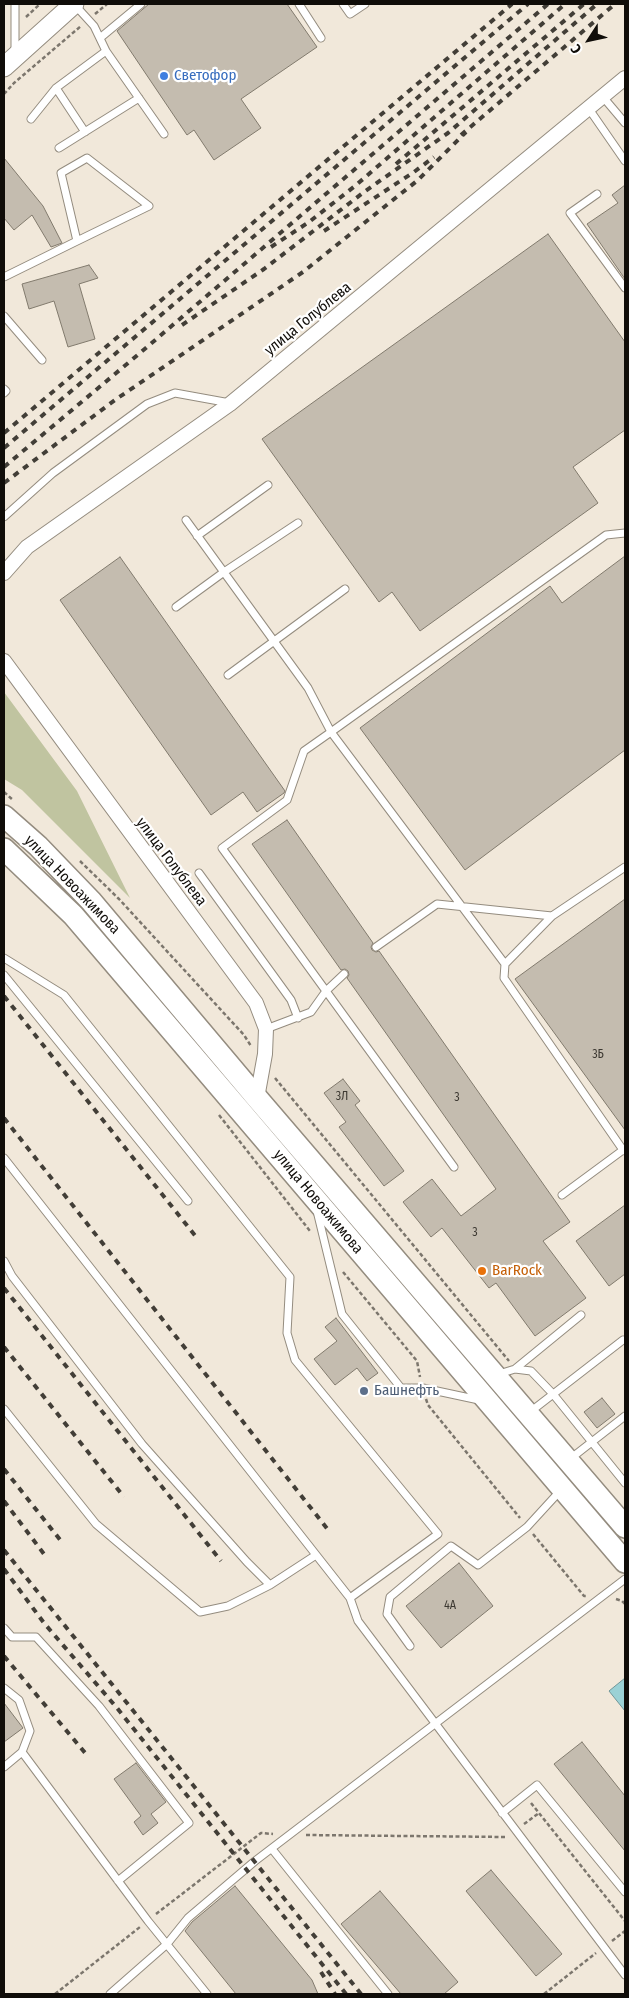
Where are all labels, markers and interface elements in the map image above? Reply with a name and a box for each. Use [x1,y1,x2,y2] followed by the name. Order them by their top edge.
[564,15,614,65] north arrow
[567,41,585,57] text: С
[174,67,236,85] place label: Светофор
[158,70,170,82] marker: Светофор
[261,279,355,359] street label: улица Голублева
[132,814,210,910] street label: улица Голублева
[20,832,124,938] street label: улица Новоажимова
[592,1048,604,1062] house number: 3Б
[336,1090,348,1104] house number: 3Л
[454,1091,460,1105] house number: 3
[269,1146,367,1258] street label: улица Новоажимова
[472,1226,478,1240] house number: 3
[492,1262,542,1280] place label: BarRock
[476,1265,488,1277] marker: BarRock
[374,1382,439,1400] place label: Башнефть
[358,1385,370,1397] marker: Башнефть
[444,1599,456,1613] house number: 4А

